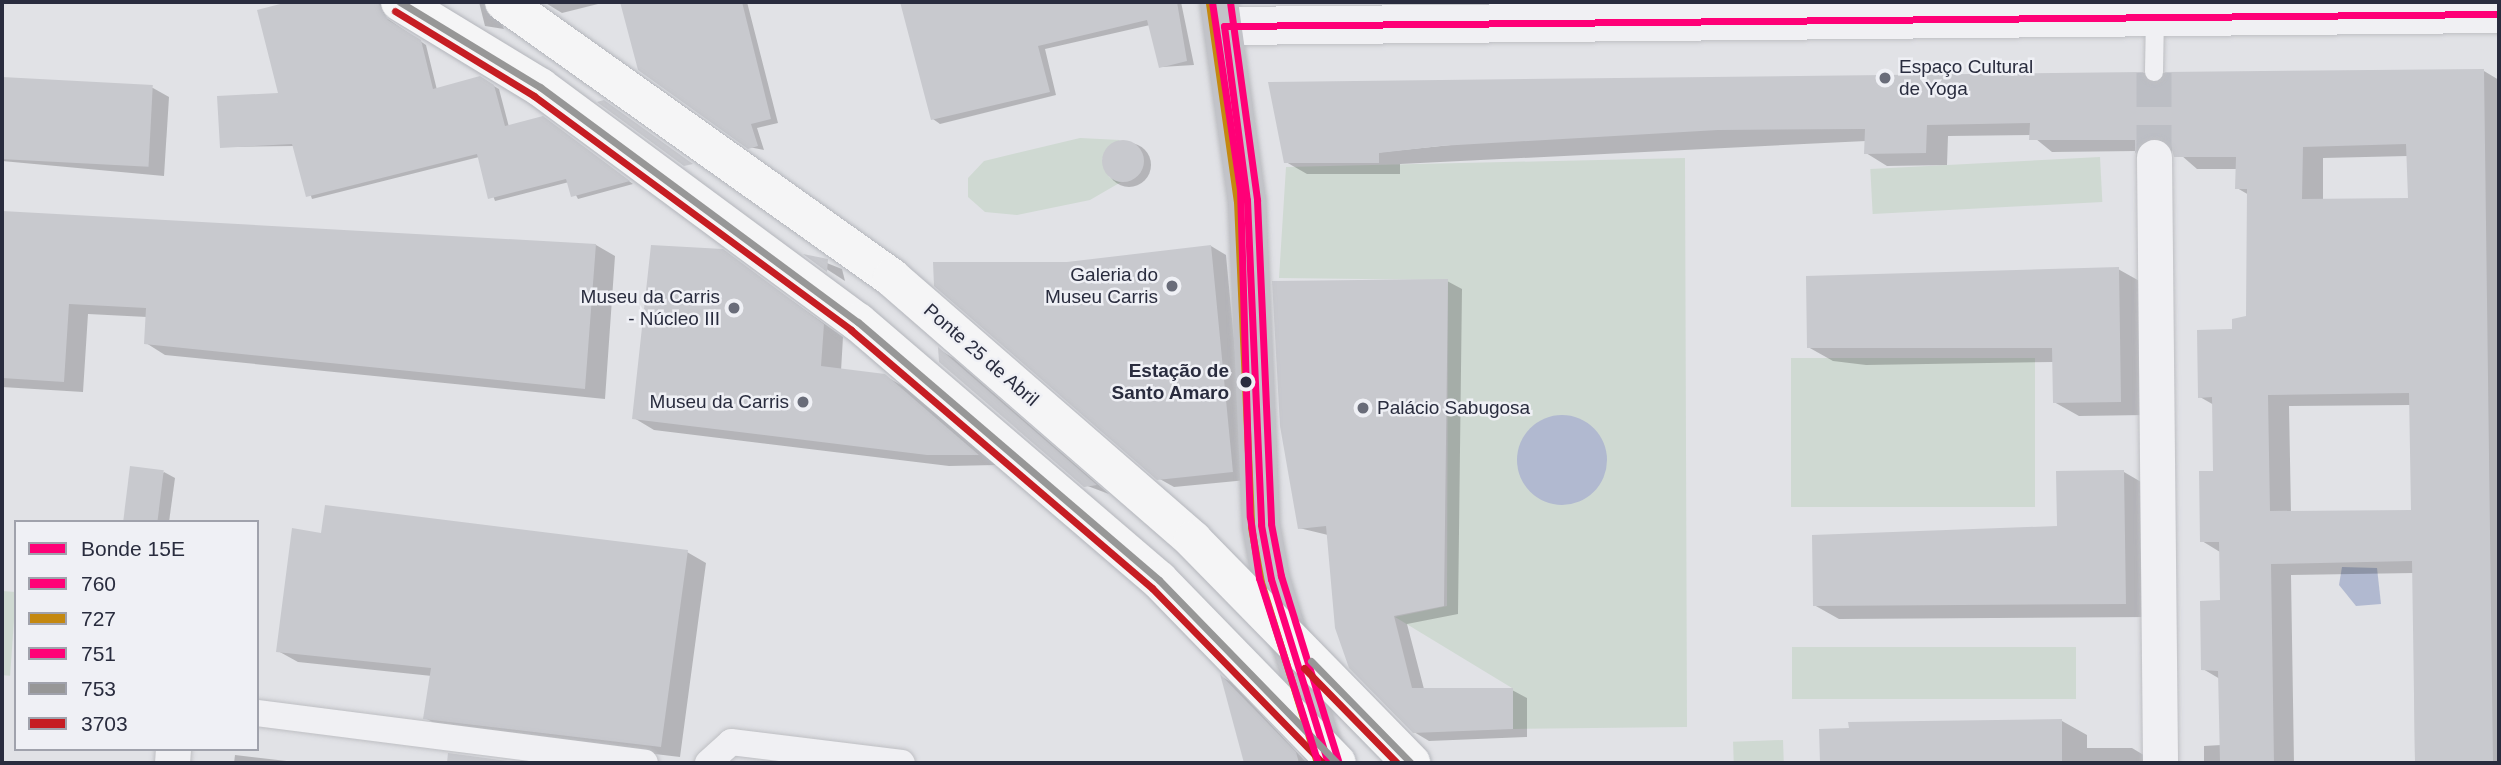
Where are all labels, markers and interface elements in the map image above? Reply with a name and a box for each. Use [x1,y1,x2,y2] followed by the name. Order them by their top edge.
[1899,56,2033,100] place label: Espaço Cultural de Yoga
[1877,70,1893,86] marker: Espaço Cultural de Yoga
[1045,264,1158,308] place label: Galeria do Museu Carris
[1164,278,1180,294] marker: Galeria do Museu Carris
[581,286,720,330] place label: Museu da Carris - Núcleo III
[919,299,1043,411] street label: Ponte 25 de Abril
[726,300,742,316] marker: Museu da Carris - Núcleo III
[1111,360,1229,404] place label: Estação de Santo Amaro
[1235,371,1257,393] marker: Estação de Santo Amaro
[650,391,789,413] place label: Museu da Carris
[795,394,811,410] marker: Museu da Carris
[1377,397,1530,419] place label: Palácio Sabugosa
[1355,400,1371,416] marker: Palácio Sabugosa
[14,520,259,751] legend
[81,537,185,560] text: Bonde 15E
[81,572,116,595] text: 760
[81,607,116,630] text: 727
[81,642,116,665] text: 751
[81,677,116,700] text: 753
[81,712,128,735] text: 3703

